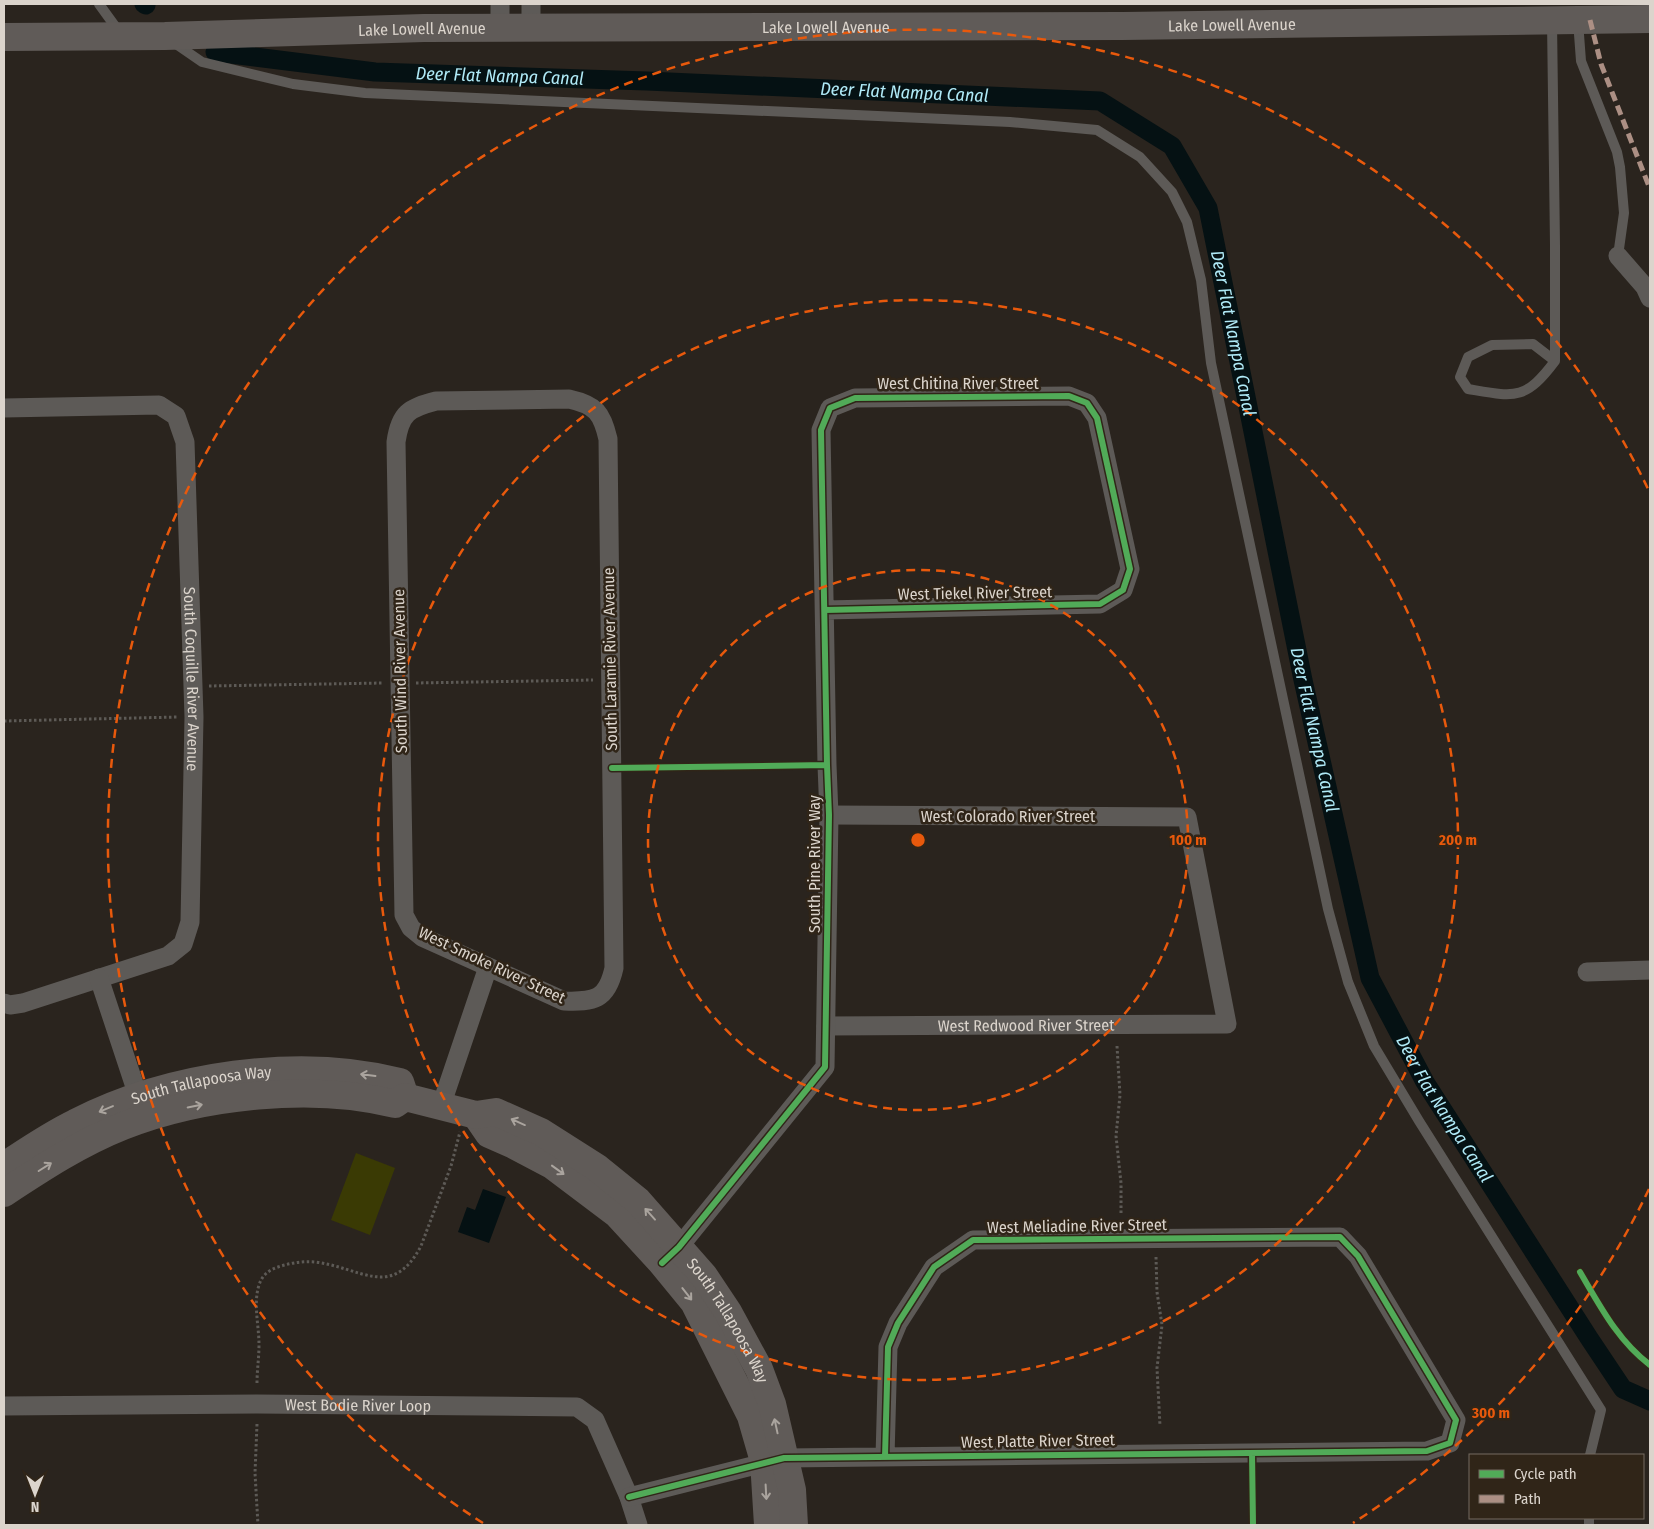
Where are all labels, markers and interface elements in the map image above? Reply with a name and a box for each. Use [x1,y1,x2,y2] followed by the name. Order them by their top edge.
[1168,14,1296,35] street label: Lake Lowell Avenue
[762,17,890,37] street label: Lake Lowell Avenue
[358,18,486,40] street label: Lake Lowell Avenue
[415,62,584,90] water label: Deer Flat Nampa Canal
[820,78,989,107] water label: Deer Flat Nampa Canal
[1206,248,1261,418] water label: Deer Flat Nampa Canal
[877,374,1040,393] street label: West Chitina River Street
[599,567,621,751] street label: South Laramie River Avenue
[898,582,1053,604] street label: West Tiekel River Street
[180,586,204,772] street label: South Coquille River Avenue
[389,589,411,753] street label: South Wind River Avenue
[1286,645,1343,815] water label: Deer Flat Nampa Canal
[805,794,824,933] street label: South Pine River Way
[921,807,1096,826] street label: West Colorado River Street
[909,831,927,849] centre of rings
[1169,831,1207,849] text: 100 m
[1438,831,1477,849] text: 200 m
[416,923,569,1008] street label: West Smoke River Street
[938,1015,1115,1035] street label: West Redwood River Street
[1391,1032,1498,1187] water label: Deer Flat Nampa Canal
[129,1062,273,1108] street label: South Tallapoosa Way
[360,1070,376,1080] one-way arrow
[186,1100,202,1110] one-way arrow
[99,1105,114,1114] one-way arrow
[511,1117,526,1126] one-way arrow
[38,1161,52,1172] one-way arrow
[551,1165,565,1175] one-way arrow
[644,1208,656,1221] one-way arrow
[987,1215,1168,1237] street label: West Meliadine River Street
[683,1254,773,1386] street label: South Tallapoosa Way
[682,1288,693,1301] one-way arrow
[285,1395,431,1415] street label: West Bodie River Loop
[1471,1404,1510,1422] text: 300 m
[771,1418,781,1434] one-way arrow
[961,1430,1116,1452] street label: West Platte River Street
[1469,1454,1644,1519] legend
[1514,1465,1577,1483] text: Cycle path
[10,1469,60,1519] north arrow
[761,1483,770,1499] one-way arrow
[1514,1490,1541,1508] text: Path
[31,1498,39,1515] text: N

